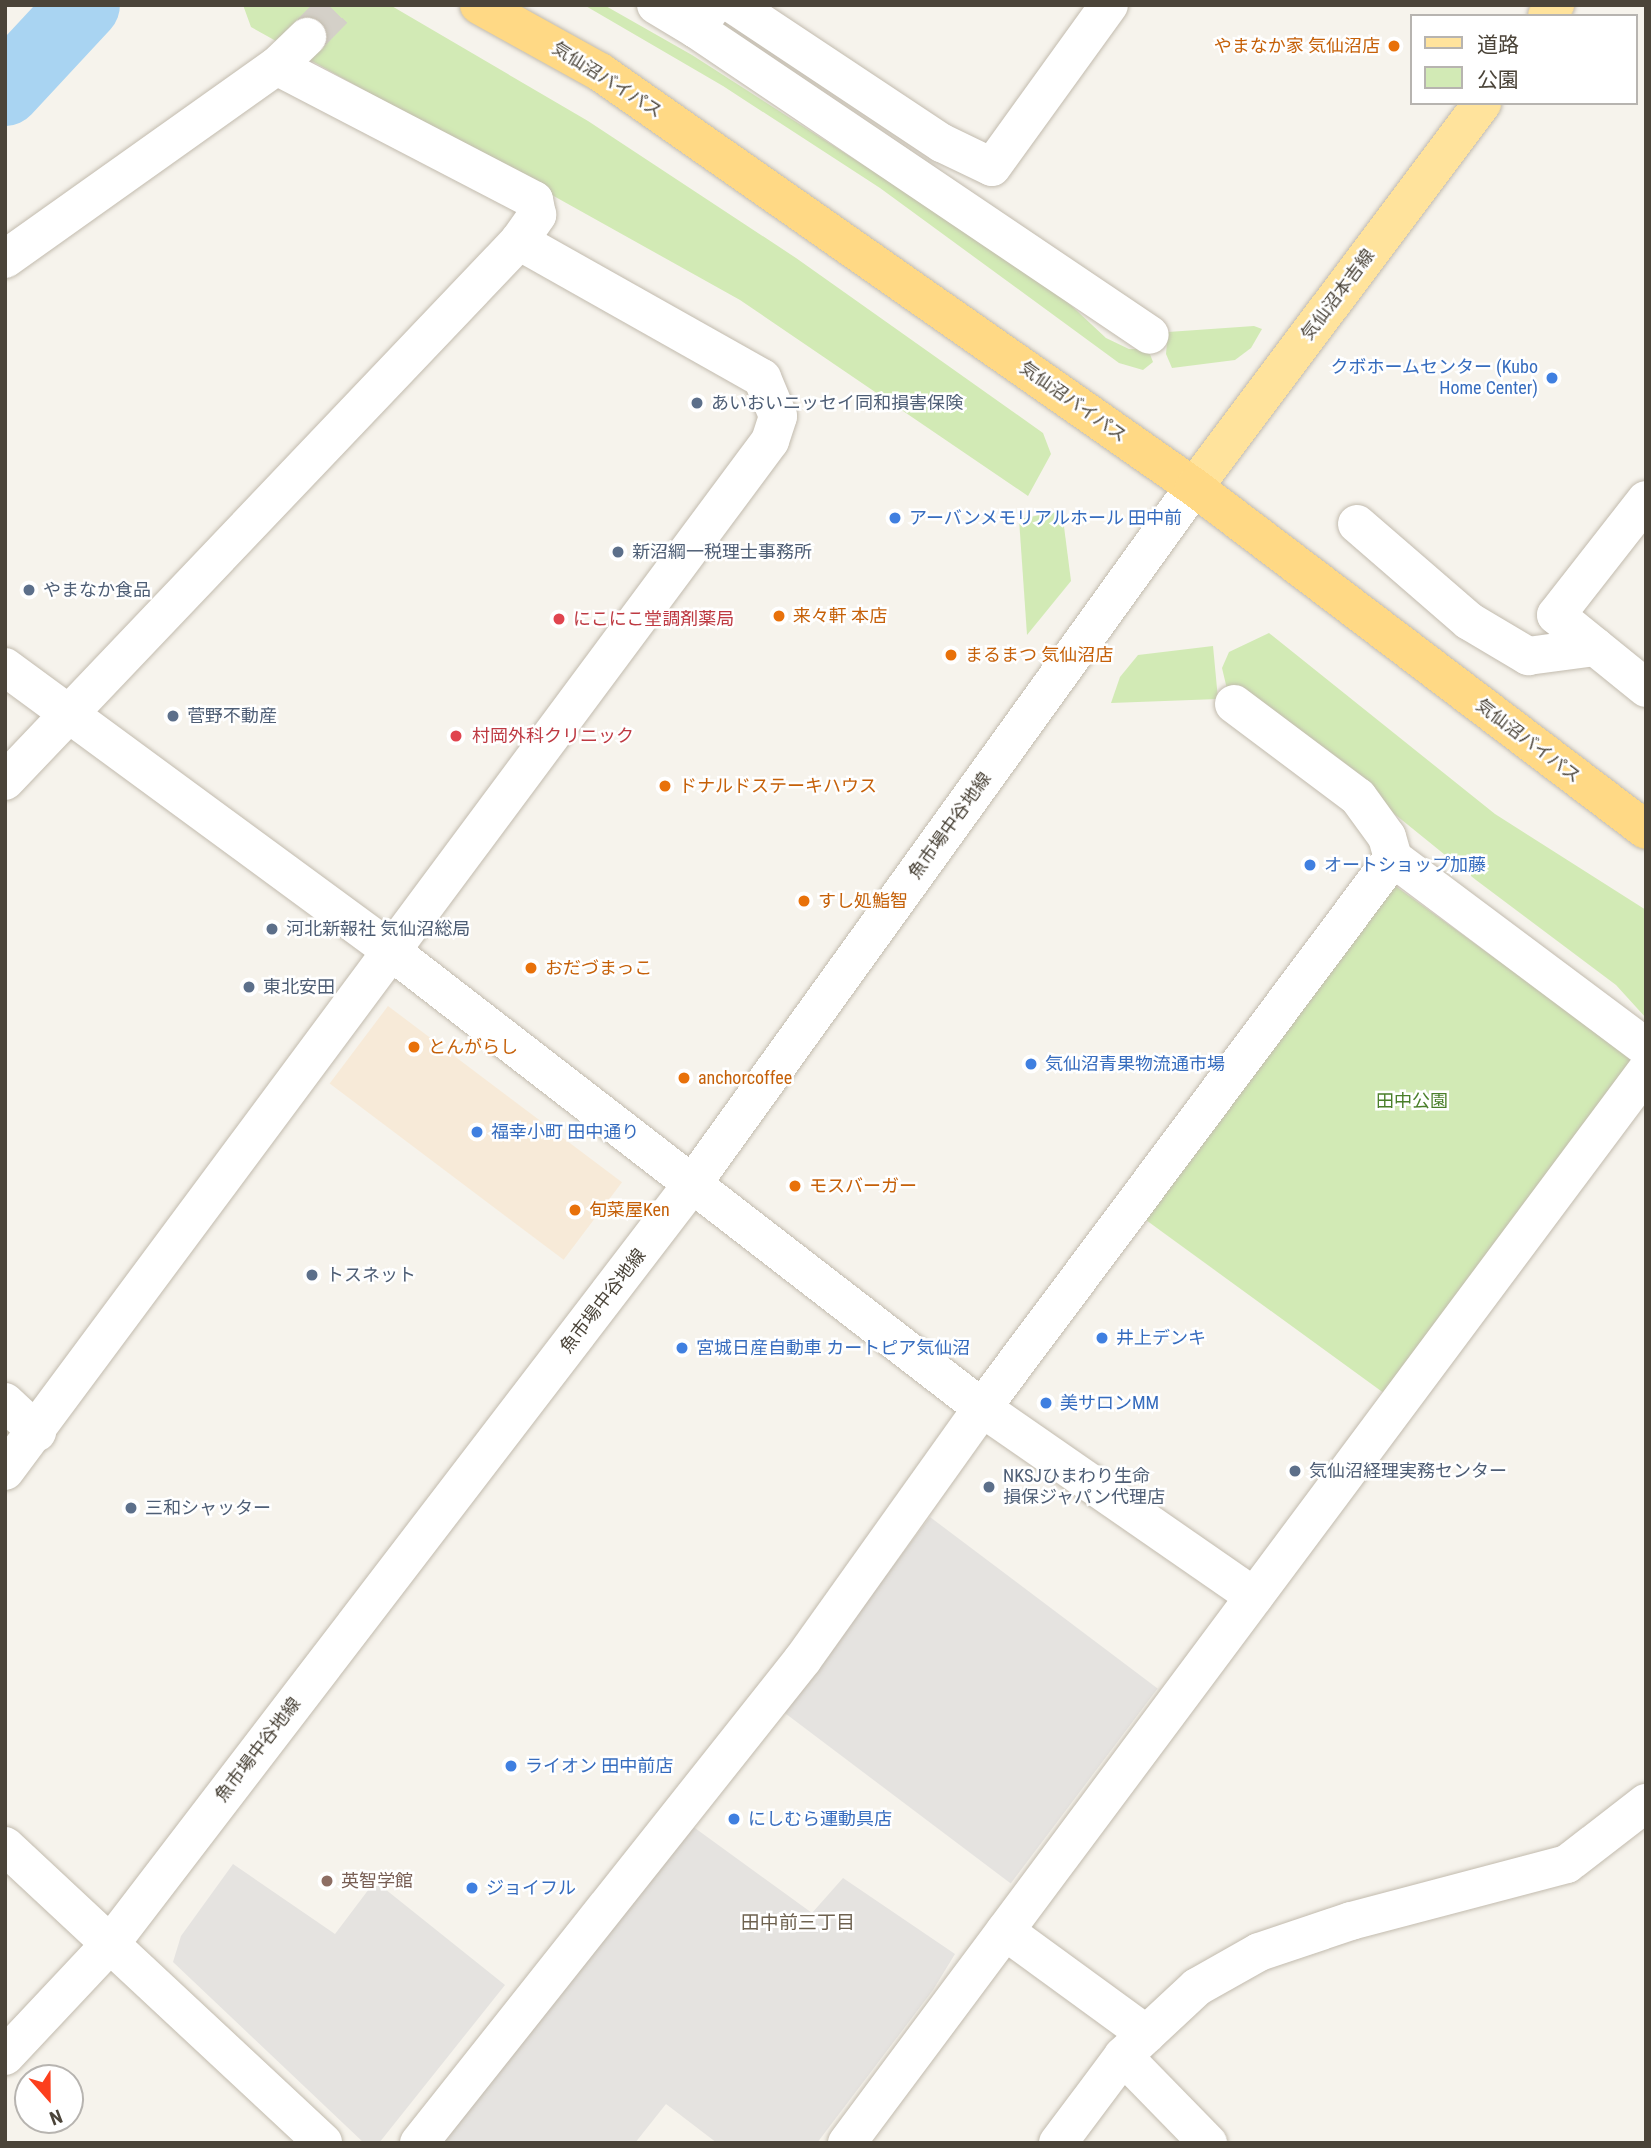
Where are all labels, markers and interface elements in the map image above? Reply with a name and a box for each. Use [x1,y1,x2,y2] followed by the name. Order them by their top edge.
[1410,14,1637,105] legend
[1477,33,1519,57] text: 道路
[1214,35,1380,57] place label: やまなか家 気仙沼店
[548,37,666,123] street label: 気仙沼バイパス
[1386,38,1402,54] marker: やまなか家 気仙沼店
[1477,68,1519,92] text: 公園
[1297,245,1379,345] street label: 気仙沼本吉線
[1015,357,1131,447] street label: 気仙沼バイパス
[1330,357,1538,400] place label: クボホームセンター (Kubo Home Center)
[1544,370,1560,386] marker: クボホームセンター (Kubo Home Center)
[711,392,963,414] place label: あいおいニッセイ同和損害保険
[689,395,705,411] marker: あいおいニッセイ同和損害保険
[909,507,1182,529] place label: アーバンメモリアルホール 田中前
[887,510,903,526] marker: アーバンメモリアルホール 田中前
[632,541,812,563] place label: 新沼綱一税理士事務所
[610,544,626,560] marker: 新沼綱一税理士事務所
[43,579,151,601] place label: やまなか食品
[21,582,37,598] marker: やまなか食品
[793,605,887,627] place label: 来々軒 本店
[573,608,735,630] place label: にこにこ堂調剤薬局
[771,608,787,624] marker: 来々軒 本店
[551,611,567,627] marker: にこにこ堂調剤薬局
[965,644,1113,666] place label: まるまつ 気仙沼店
[943,647,959,663] marker: まるまつ 気仙沼店
[1471,694,1585,788] street label: 気仙沼バイパス
[187,705,277,727] place label: 菅野不動産
[165,708,181,724] marker: 菅野不動産
[472,725,634,747] place label: 村岡外科クリニック
[446,726,466,746] marker: 村岡外科クリニック
[904,769,996,883] street label: 魚市場中谷地線
[679,775,877,797] place label: ドナルドステーキハウス
[657,778,673,794] marker: ドナルドステーキハウス
[1324,854,1486,876] place label: オートショップ加藤
[1302,857,1318,873] marker: オートショップ加藤
[818,890,908,912] place label: すし処鮨智
[796,893,812,909] marker: すし処鮨智
[286,918,470,940] place label: 河北新報社 気仙沼総局
[264,921,280,937] marker: 河北新報社 気仙沼総局
[545,957,653,979] place label: おだづまっこ
[523,960,539,976] marker: おだづまっこ
[263,976,335,998] place label: 東北安田
[241,979,257,995] marker: 東北安田
[428,1036,518,1058] place label: とんがらし
[406,1039,422,1055] marker: とんがらし
[1045,1053,1225,1075] place label: 気仙沼青果物流通市場
[1023,1056,1039,1072] marker: 気仙沼青果物流通市場
[698,1067,792,1089] place label: anchorcoffee
[676,1070,692,1086] marker: anchorcoffee
[1376,1090,1448,1112] park label: 田中公園
[491,1121,639,1143] place label: 福幸小町 田中通り
[469,1124,485,1140] marker: 福幸小町 田中通り
[809,1175,917,1197] place label: モスバーガー
[787,1178,803,1194] marker: モスバーガー
[589,1199,670,1221] place label: 旬菜屋Ken
[567,1202,583,1218] marker: 旬菜屋Ken
[556,1245,650,1357] street label: 魚市場中谷地線
[326,1264,416,1286] place label: トスネット
[304,1267,320,1283] marker: トスネット
[1116,1327,1206,1349] place label: 井上デンキ
[1094,1330,1110,1346] marker: 井上デンキ
[696,1337,970,1359] place label: 宮城日産自動車 カートピア気仙沼
[674,1340,690,1356] marker: 宮城日産自動車 カートピア気仙沼
[1060,1392,1159,1414] place label: 美サロンMM
[1038,1395,1054,1411] marker: 美サロンMM
[1309,1460,1507,1482] place label: 気仙沼経理実務センター
[1287,1463,1303,1479] marker: 気仙沼経理実務センター
[1003,1466,1165,1508] place label: NKSJひまわり生命 損保ジャパン代理店
[981,1479,997,1495] marker: NKSJひまわり生命 損保ジャパン代理店
[145,1497,271,1519] place label: 三和シャッター
[123,1500,139,1516] marker: 三和シャッター
[211,1694,305,1806] street label: 魚市場中谷地線
[525,1755,673,1777] place label: ライオン 田中前店
[503,1758,519,1774] marker: ライオン 田中前店
[748,1808,892,1830] place label: にしむら運動具店
[726,1811,742,1827] marker: にしむら運動具店
[341,1870,413,1892] place label: 英智学館
[319,1873,335,1889] marker: 英智学館
[486,1877,576,1899] place label: ジョイフル
[464,1880,480,1896] marker: ジョイフル
[741,1912,855,1934] district label: 田中前三丁目
[14,2064,84,2134] north arrow
[46,2104,66,2130] text: N

